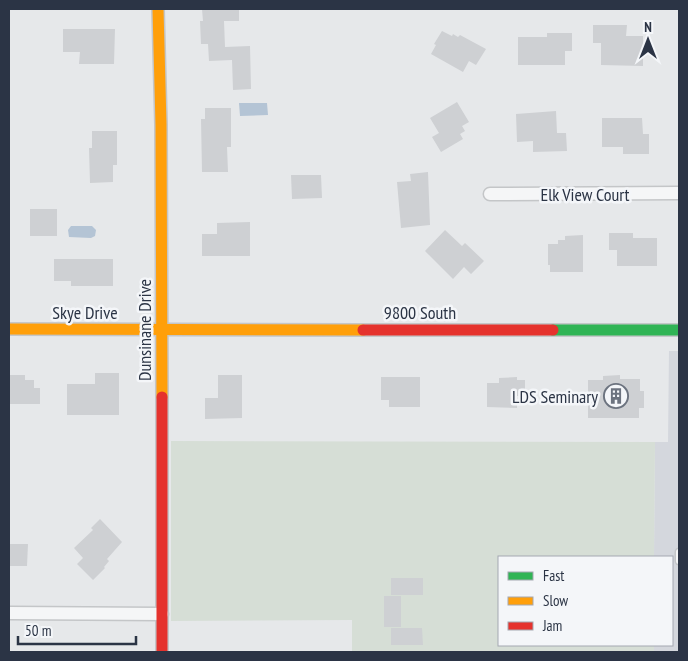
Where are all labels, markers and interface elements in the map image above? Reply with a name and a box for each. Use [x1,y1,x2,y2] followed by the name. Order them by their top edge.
[623,15,673,65] north arrow
[644,18,652,36] text: N
[540,183,630,206] street label: Elk View Court
[133,279,156,381] street label: Dunsinane Drive
[52,301,118,324] street label: Skye Drive
[384,301,456,324] street label: 9800 South
[603,383,629,409] building icon: LDS Seminary
[512,385,598,408] place label: LDS Seminary
[498,556,673,646] legend
[543,566,564,585] text: Fast
[543,591,568,610] text: Slow
[18,614,135,646] scale bar
[542,616,562,635] text: Jam
[25,621,51,640] text: 50 m

